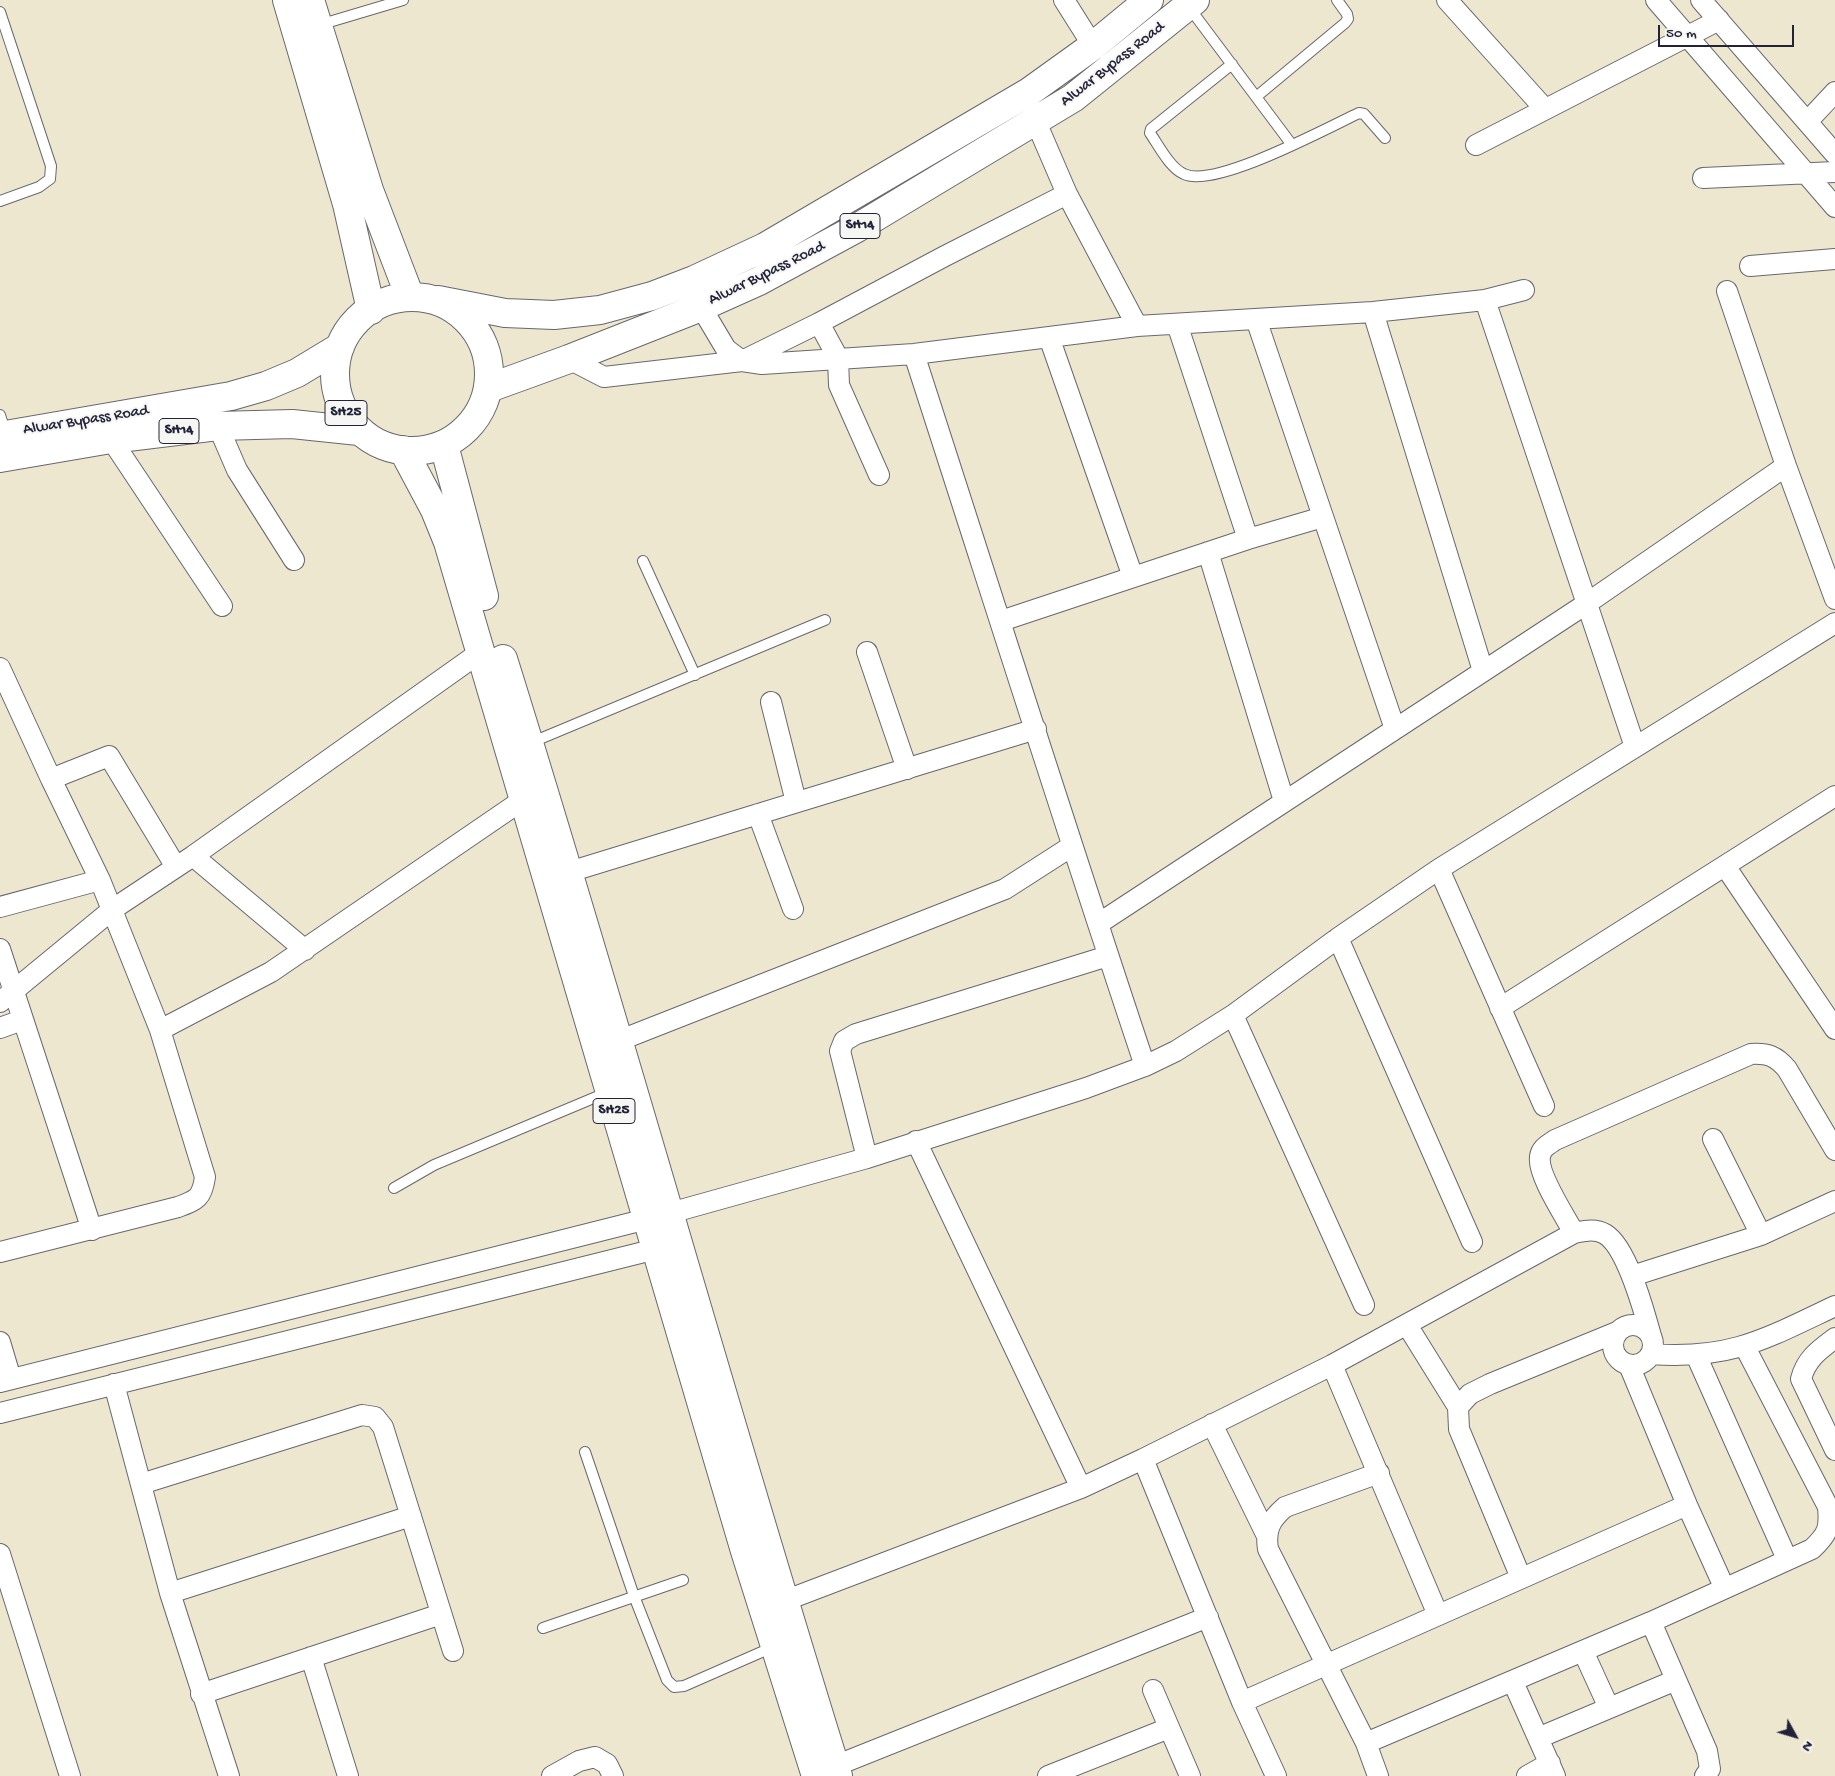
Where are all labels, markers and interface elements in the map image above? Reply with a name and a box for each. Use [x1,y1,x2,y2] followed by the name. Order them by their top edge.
[1660,15,1796,47] scale bar
[1057,18,1169,112] street label: Alwar Bypass Road
[1666,25,1697,43] text: 50 m
[840,214,880,238] road number: SH14
[706,238,828,310] street label: Alwar Bypass Road
[325,400,367,426] road number: SH25
[22,402,150,440] street label: Alwar Bypass Road
[159,418,199,444] road number: SH14
[593,1098,635,1124] road number: SH25
[1770,1711,1820,1761] north arrow
[1798,1737,1817,1755] text: N

